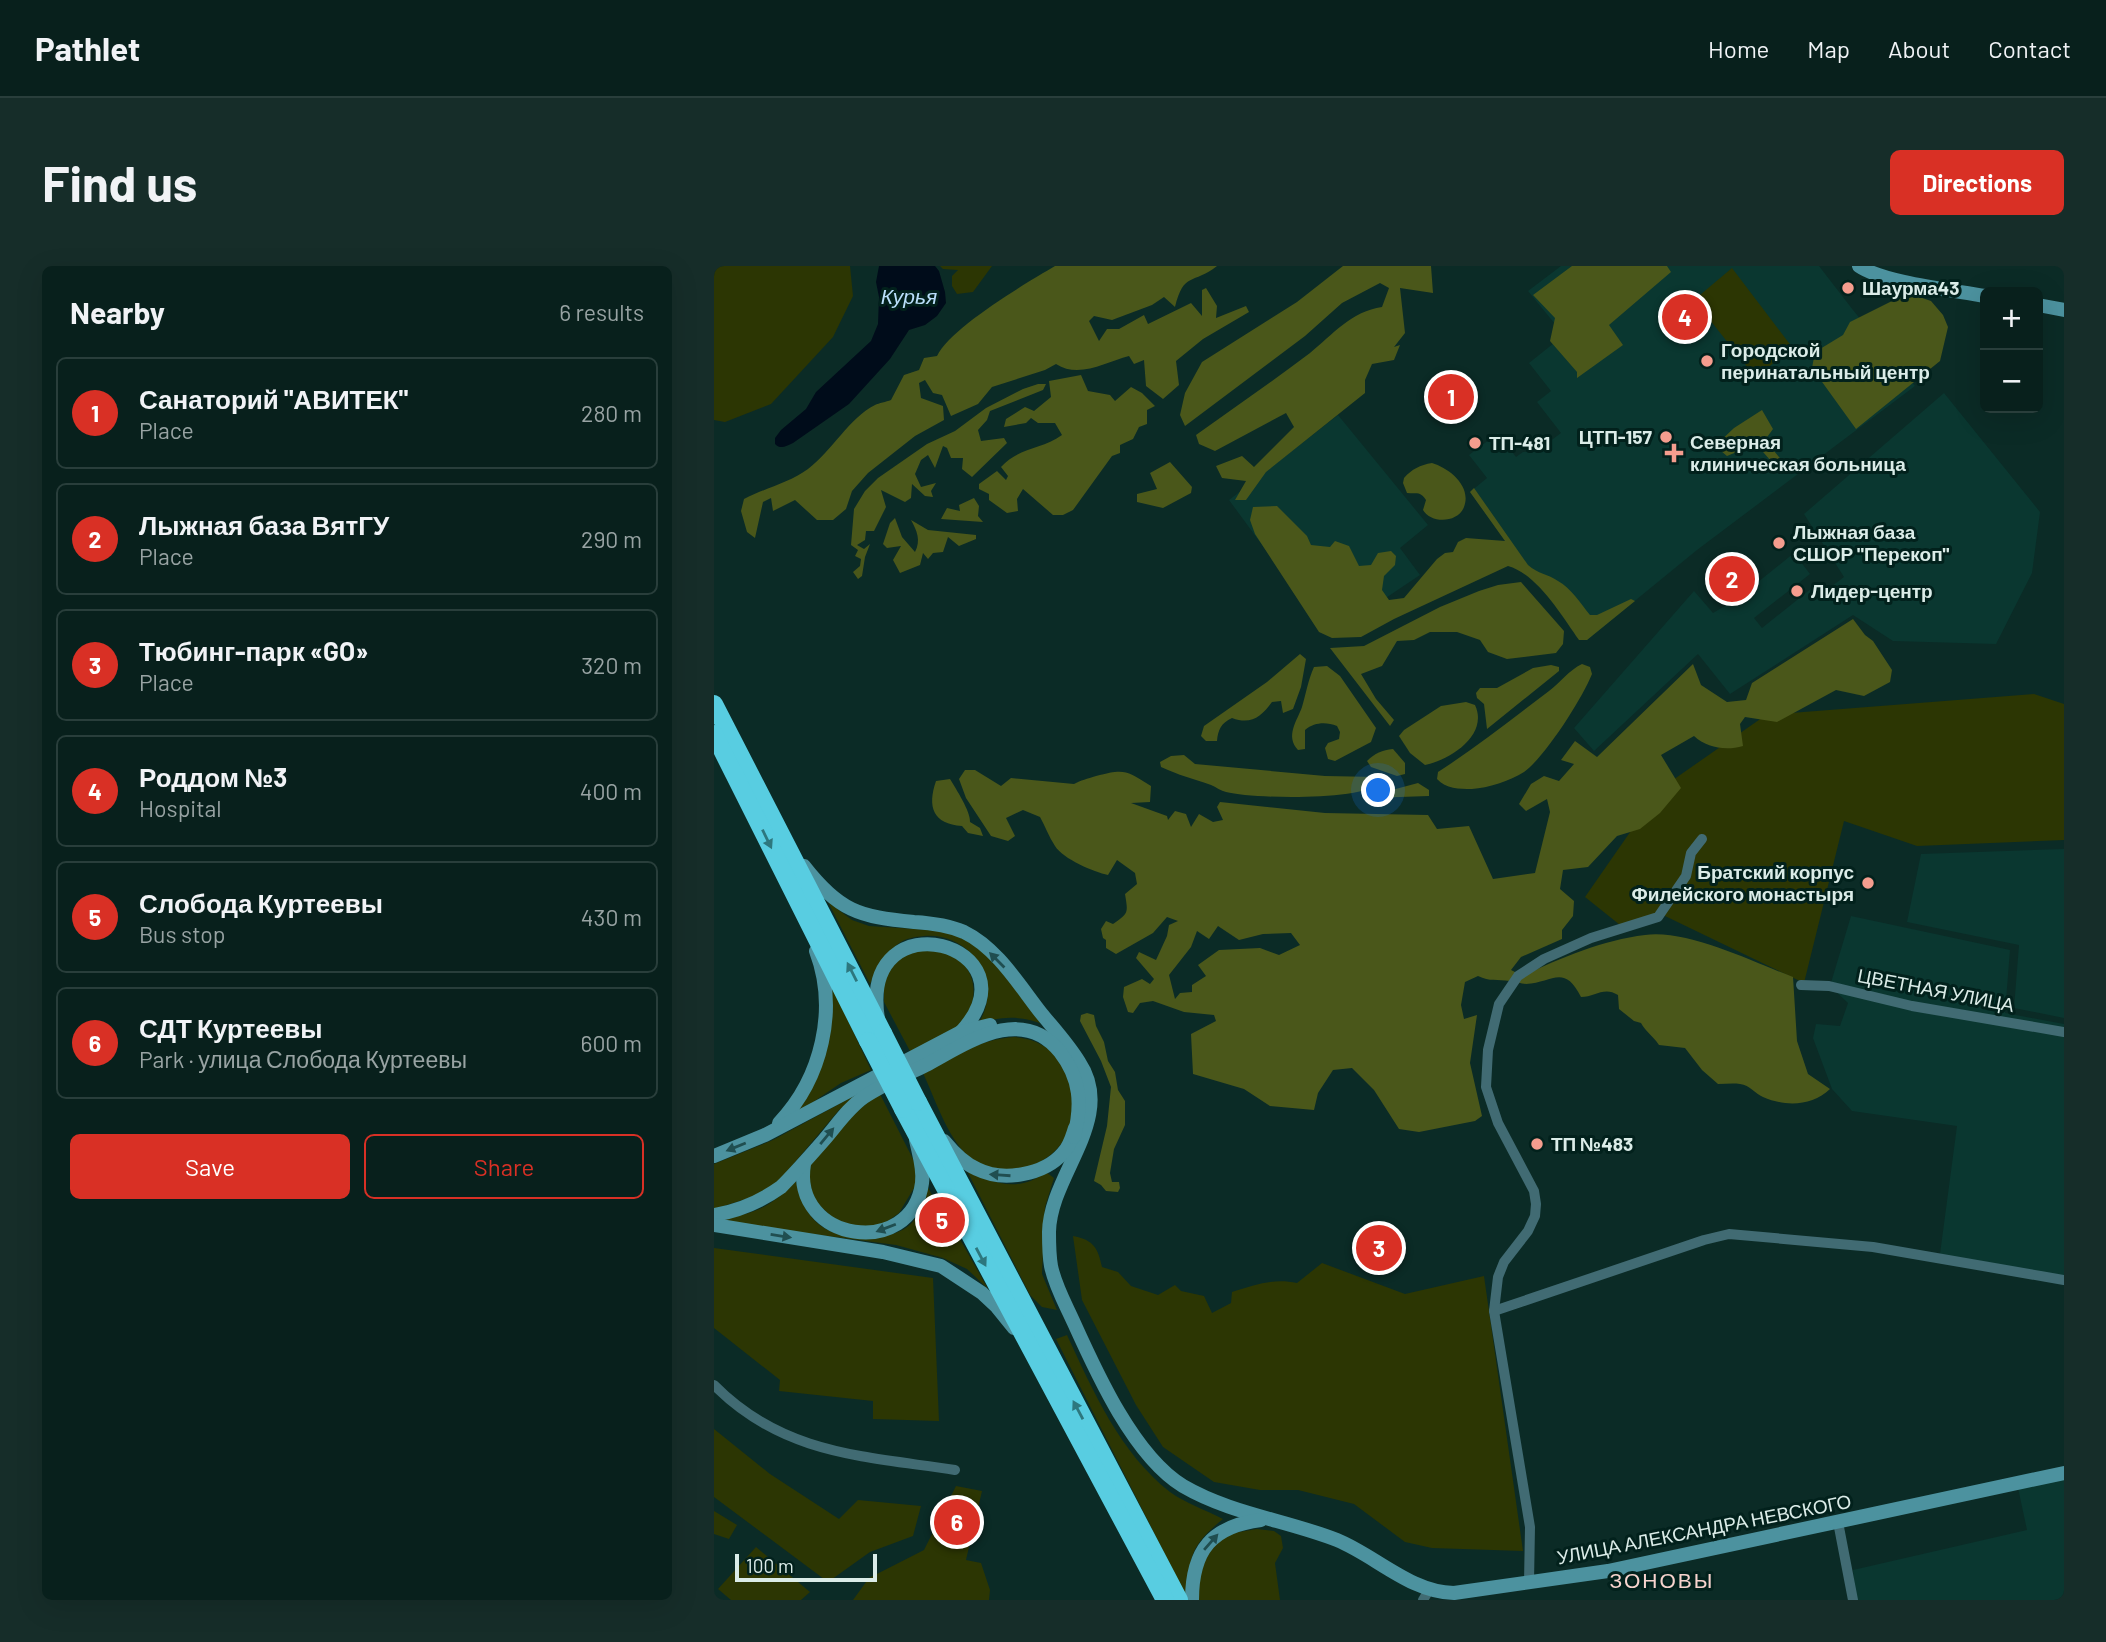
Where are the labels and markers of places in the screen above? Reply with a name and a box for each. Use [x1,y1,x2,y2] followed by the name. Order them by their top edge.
[1862,276,1959,299] place label: Шаурма43
[1840,280,1856,296] marker: Шаурма43
[1662,291,1708,343] pin: 4
[1721,338,1930,383] place label: Городской перинатальный центр
[1699,353,1715,369] marker: Городской перинатальный центр
[1428,371,1474,423] pin: 1
[1579,425,1653,448] place label: ЦТП-157
[1658,429,1674,445] marker: ЦТП-157
[1690,430,1906,475] place label: Северная клиническая больница
[1489,431,1550,454] place label: ТП-481
[1467,435,1483,451] marker: ТП-481
[1664,443,1684,463] marker: Северная клиническая больница
[1793,520,1950,565] place label: Лыжная база СШОР "Перекоп"
[1771,535,1787,551] marker: Лыжная база СШОР "Перекоп"
[1709,553,1755,605] pin: 2
[1811,579,1933,602] place label: Лидер-центр
[1789,583,1805,599] marker: Лидер-центр
[1632,860,1854,905] place label: Братский корпус Филейского монастыря
[1860,875,1876,891] marker: Братский корпус Филейского монастыря
[1551,1132,1633,1155] place label: ТП №483
[1529,1136,1545,1152] marker: ТП №483
[919,1194,965,1246] pin: 5
[1356,1222,1402,1274] pin: 3
[934,1496,980,1548] pin: 6

